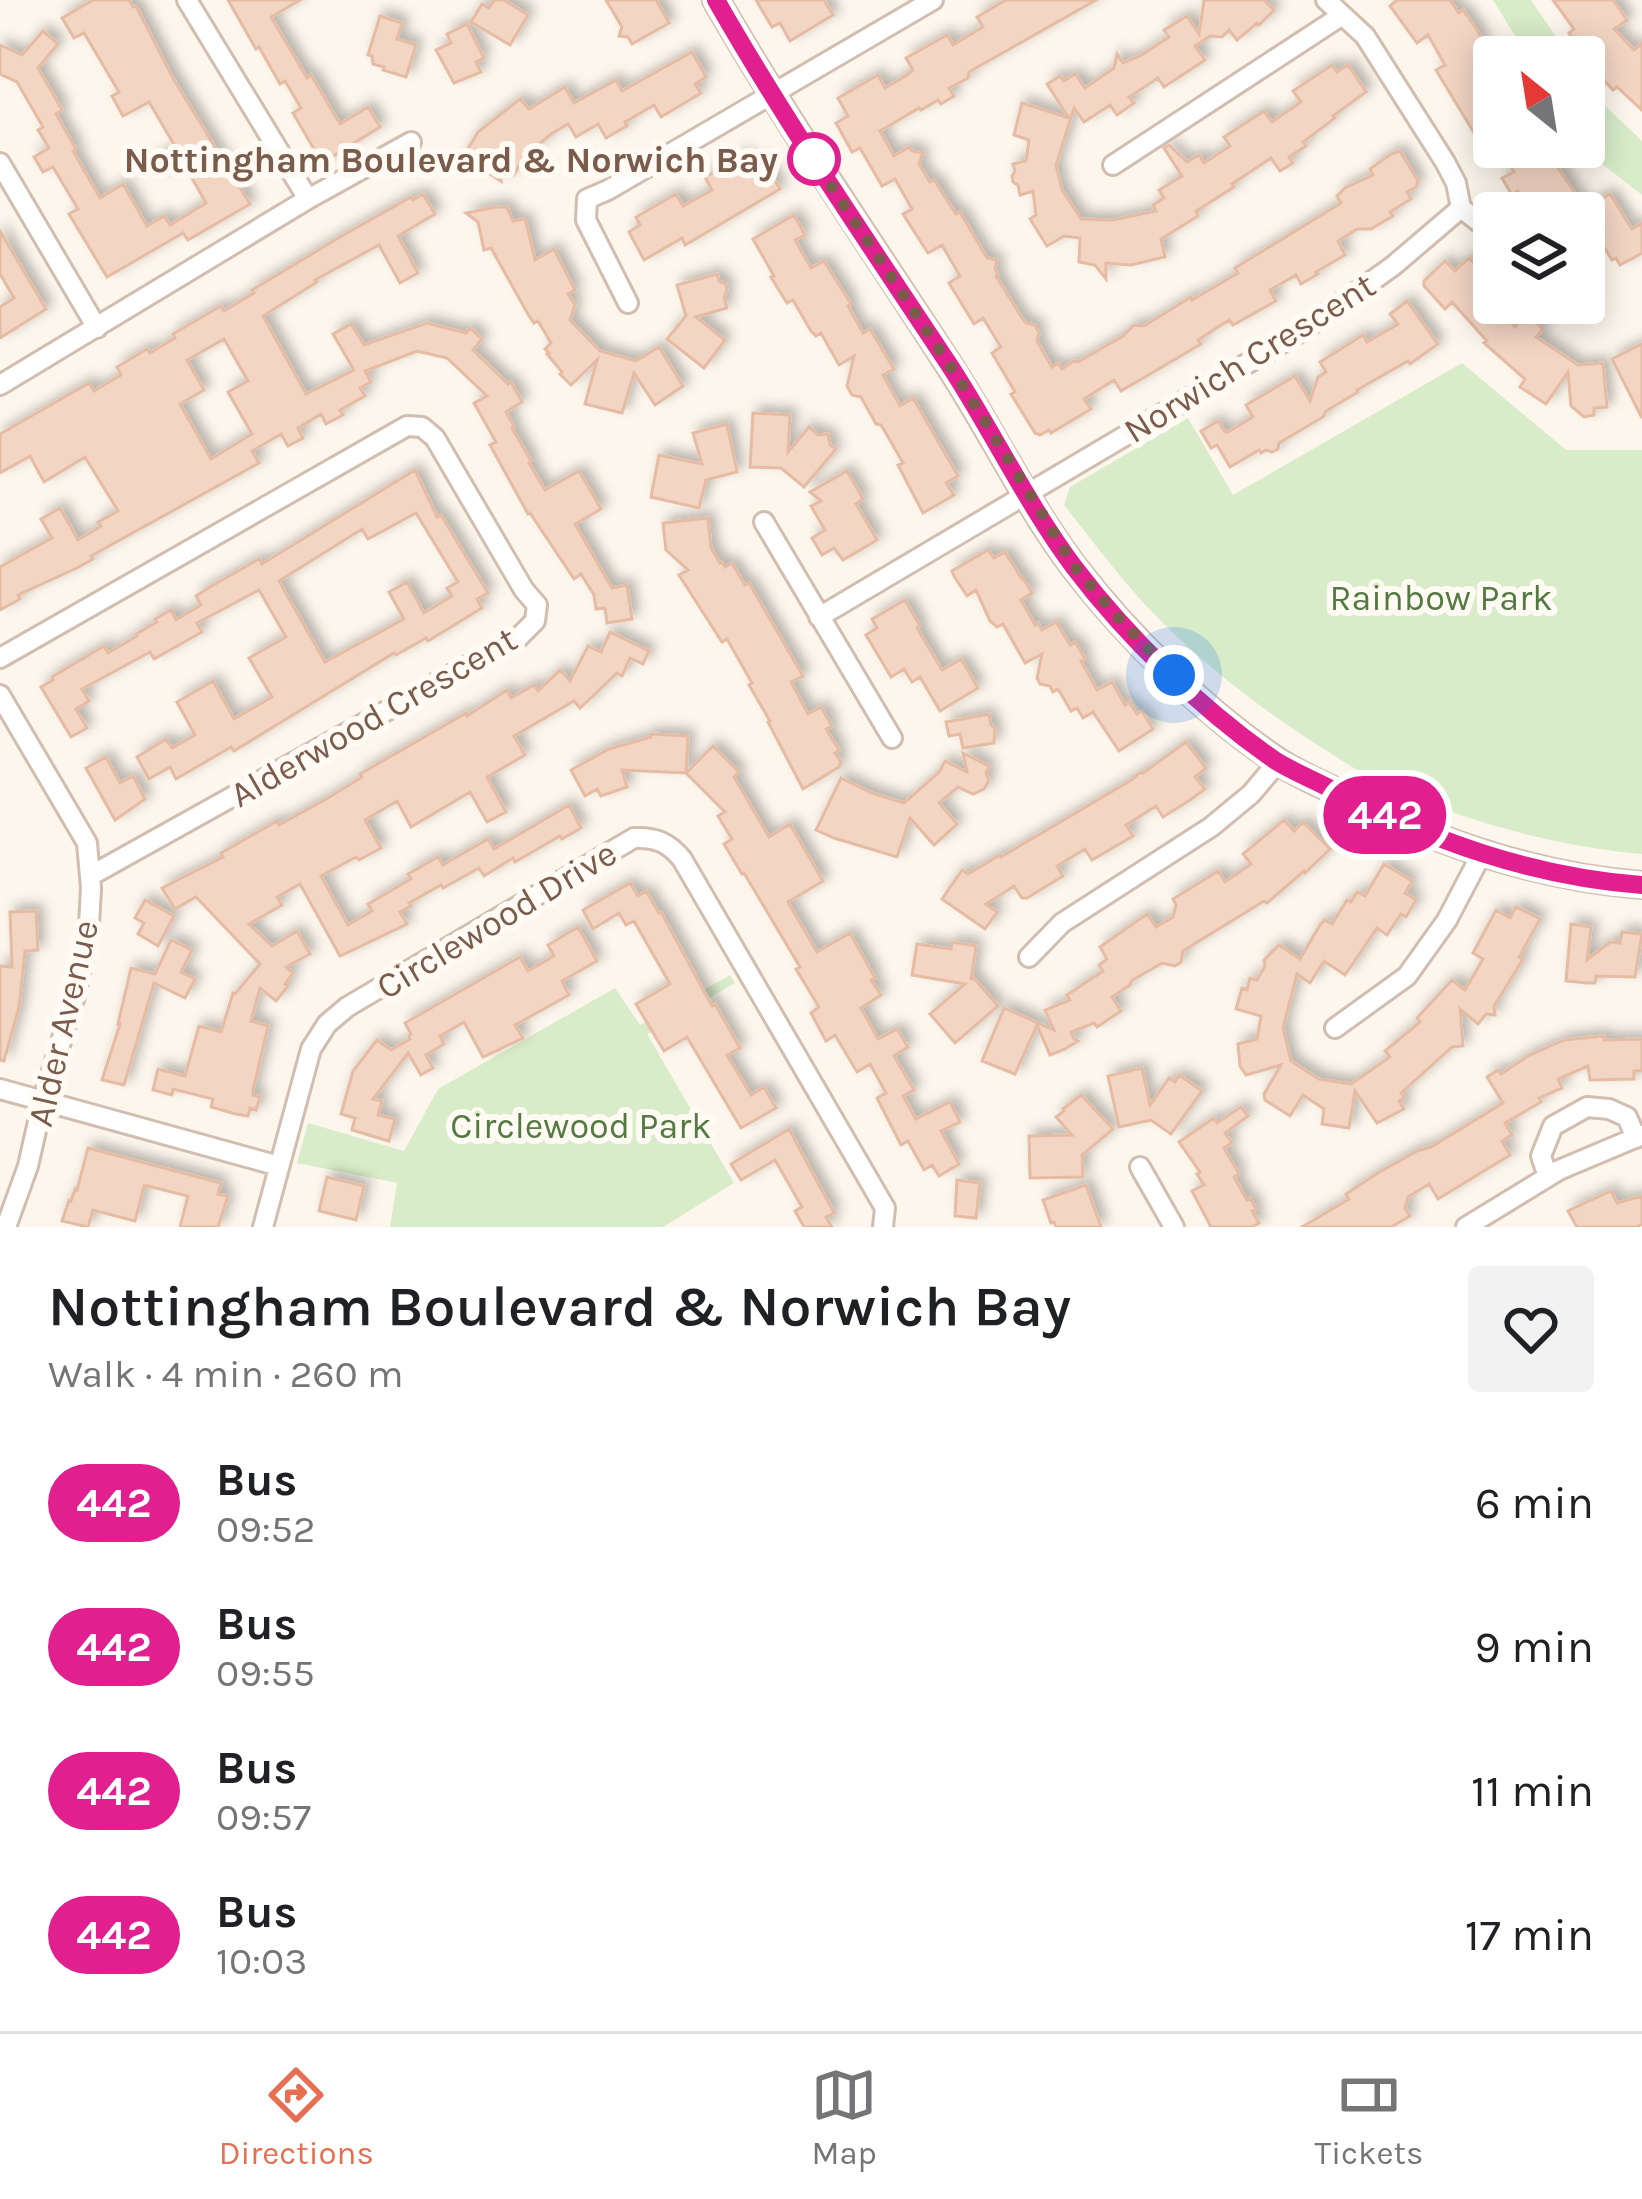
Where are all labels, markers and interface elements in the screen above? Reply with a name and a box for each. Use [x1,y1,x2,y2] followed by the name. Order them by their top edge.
[1473,36,1605,168] north arrow
[1473,36,1605,324] map controls
[789,134,839,184] marker: Nottingham Boulevard & Norwich Bay
[124,139,778,182] place label: Nottingham Boulevard & Norwich Bay
[1473,192,1605,324] button: layers
[1116,264,1383,452] street label: Norwich Crescent
[1329,577,1553,619] park label: Rainbow Park
[223,618,524,816] street label: Alderwood Crescent
[1144,645,1204,705] your location
[1316,776,1454,854] line badge: 442
[1347,790,1423,840] text: 442
[369,832,624,1008] street label: Circlewood Drive
[19,916,107,1131] street label: Alder Avenue
[450,1105,712,1147] park label: Circlewood Park
[1468,1266,1594,1392] button: heart
[48,1273,1071,1339] text: Nottingham Boulevard & Norwich Bay
[48,1351,403,1397] text: Walk · 4 min · 260 m
[216,1454,297,1506] text: Bus
[1475,1477,1594,1529] text: 6 min
[76,1478,152,1528] text: 442
[216,1506,315,1552] text: 09:52
[216,1598,297,1650] text: Bus
[1475,1621,1594,1673] text: 9 min
[76,1622,152,1672] text: 442
[216,1650,315,1696] text: 09:55
[216,1742,297,1794] text: Bus
[1471,1765,1594,1817] text: 11 min
[76,1766,152,1816] text: 442
[216,1794,311,1840] text: 09:57
[216,1886,297,1938] text: Bus
[1465,1909,1594,1961] text: 17 min
[76,1910,152,1960] text: 442
[216,1938,307,1984] text: 10:03
[219,2062,374,2172] tab: Directions
[811,2062,877,2172] tab: Map
[1315,2062,1423,2172] tab: Tickets

